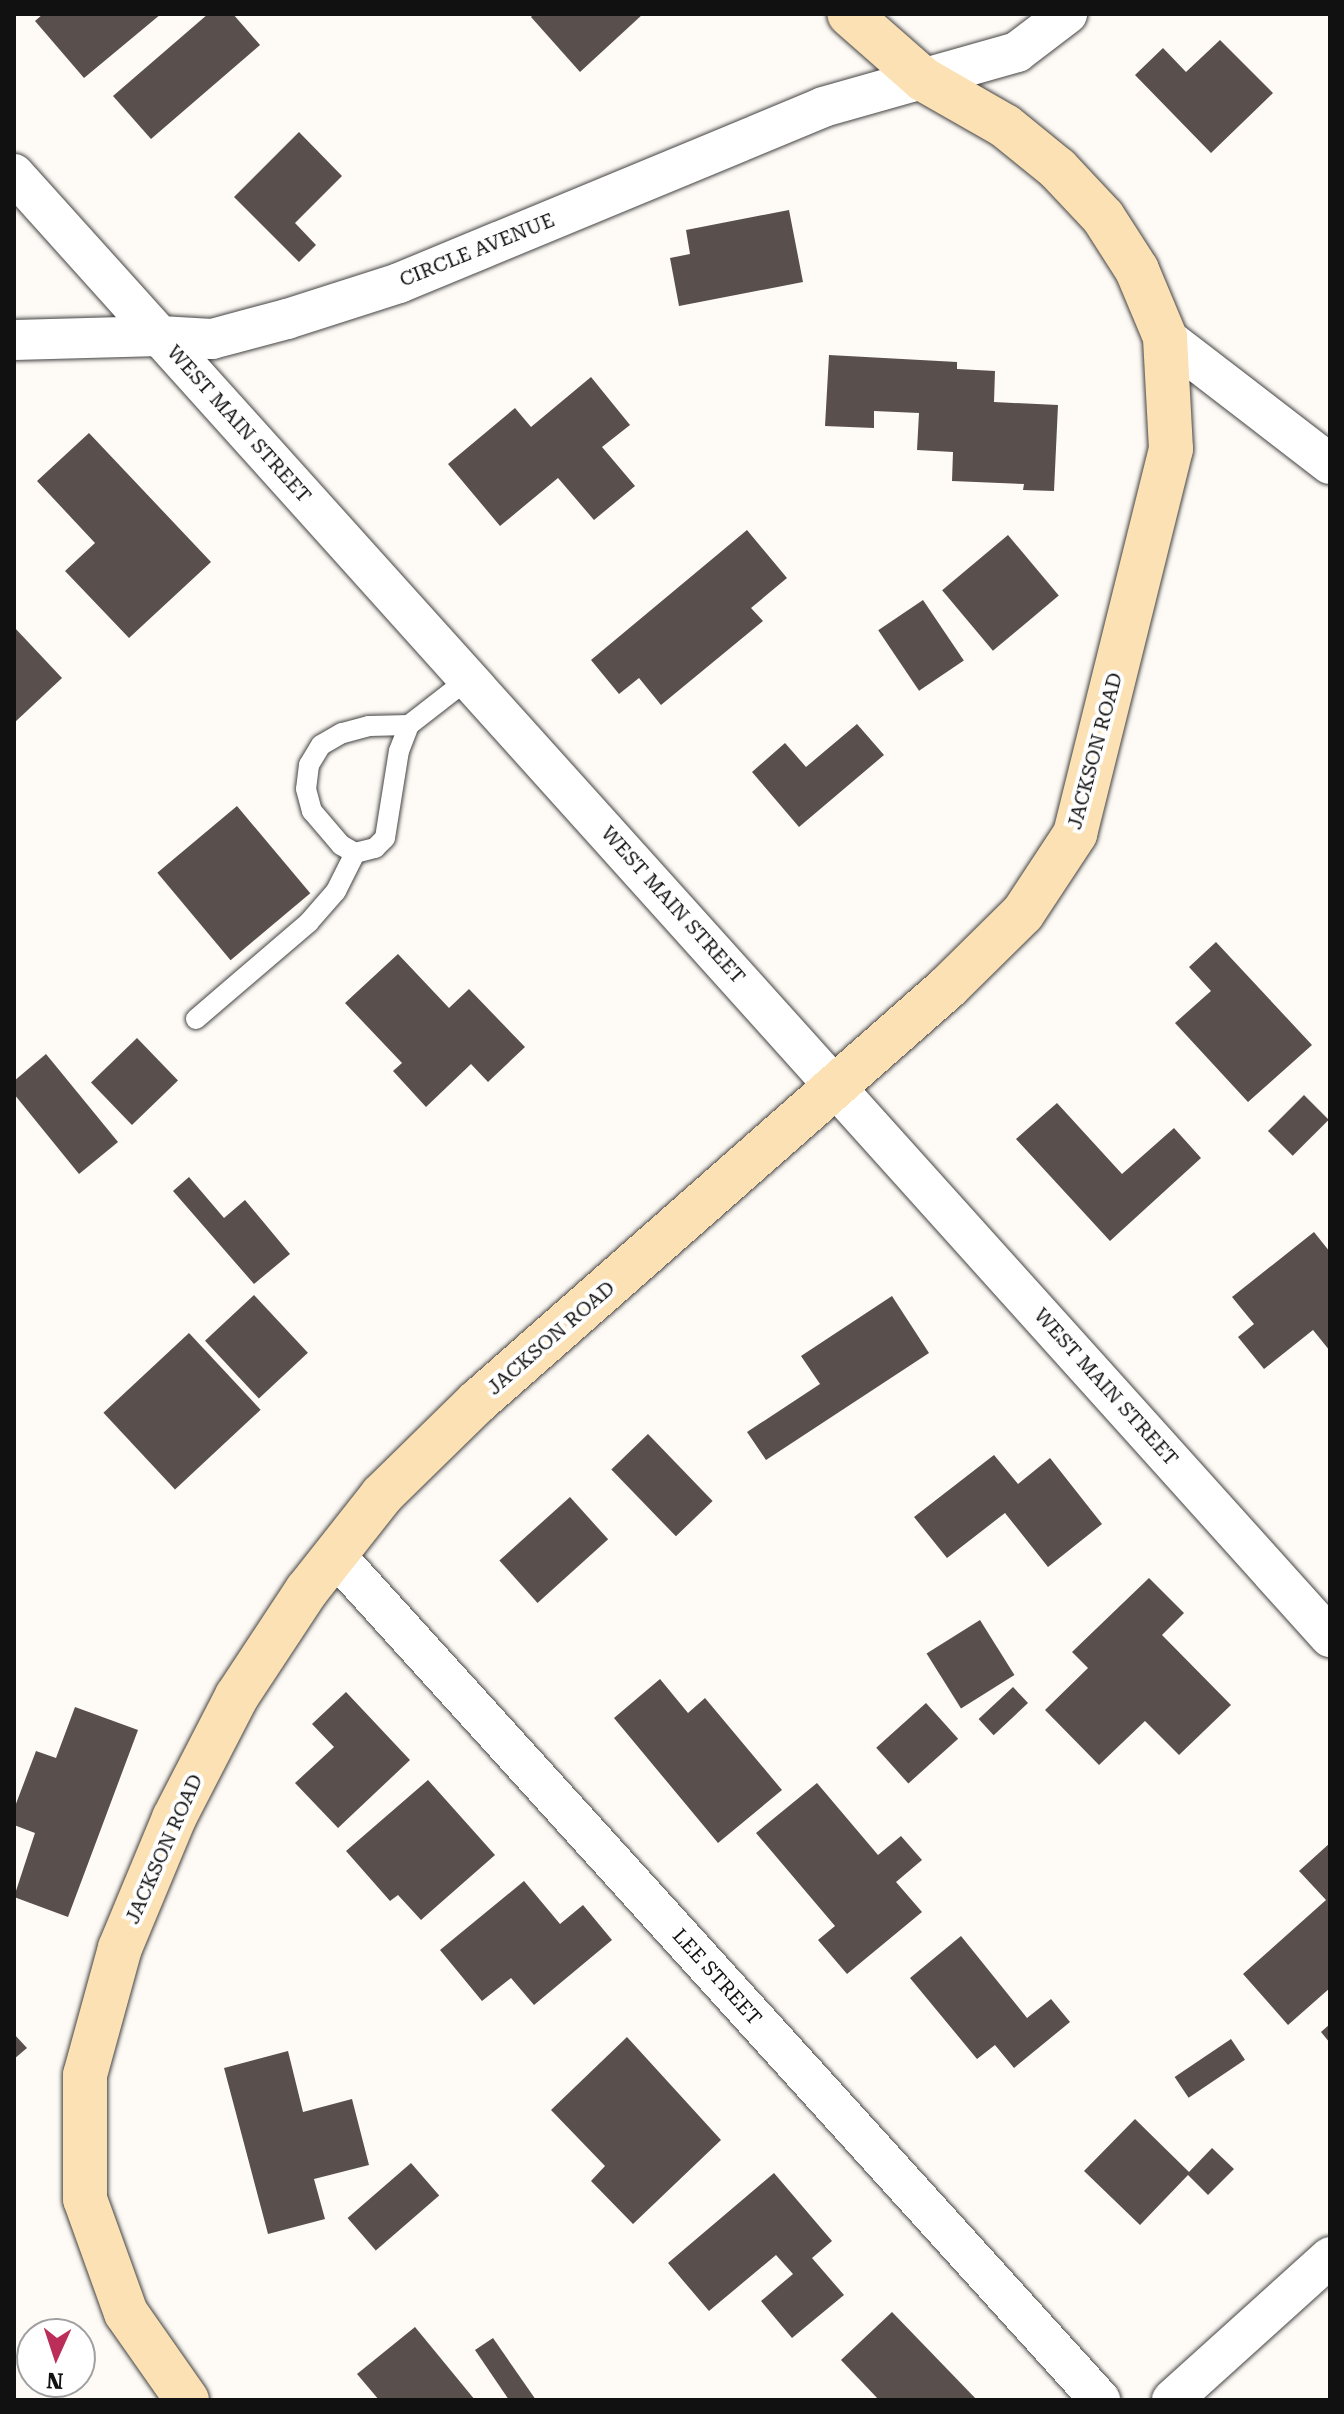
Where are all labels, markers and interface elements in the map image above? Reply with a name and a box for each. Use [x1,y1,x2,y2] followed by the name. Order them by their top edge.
[396,208,558,292] street label: CIRCLE AVENUE
[162,340,316,508] street label: WEST MAIN STREET
[1063,670,1127,832] street label: JACKSON ROAD
[596,821,750,989] street label: WEST MAIN STREET
[482,1276,620,1400] street label: JACKSON ROAD
[1029,1303,1183,1471] street label: WEST MAIN STREET
[120,1770,208,1928] street label: JACKSON ROAD
[667,1924,767,2030] street label: LEE STREET
[16,2318,96,2398] north arrow
[46,2368,64,2393] text: N

